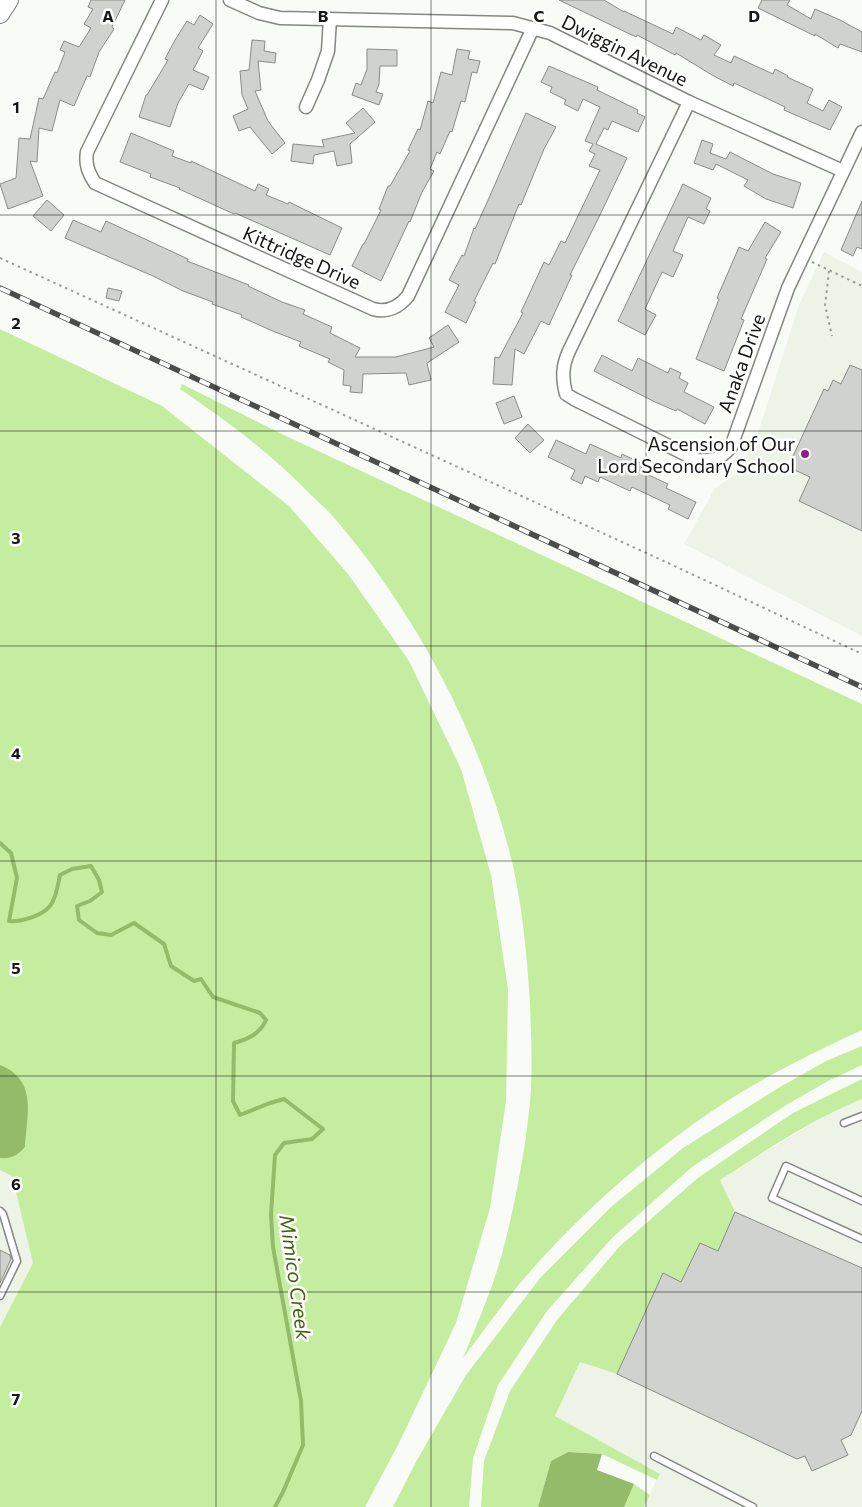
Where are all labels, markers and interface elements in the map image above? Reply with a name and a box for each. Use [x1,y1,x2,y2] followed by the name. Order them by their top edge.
[102,6,114,25] text: A
[318,6,329,25] text: B
[534,6,545,25] text: C
[748,6,760,25] text: D
[558,10,692,90] street label: Dwiggin Avenue
[12,97,20,116] text: 1
[240,221,364,293] street label: Kittridge Drive
[712,310,770,416] street label: Anaka Drive
[11,313,21,332] text: 2
[597,432,795,477] place label: Ascension of Our Lord Secondary School
[799,448,811,460] marker: Ascension of Our Lord Secondary School
[11,528,21,547] text: 3
[11,743,21,762] text: 4
[11,958,21,977] text: 5
[11,1174,21,1193] text: 6
[275,1213,317,1342] water label: Mimico Creek
[12,1389,21,1408] text: 7

